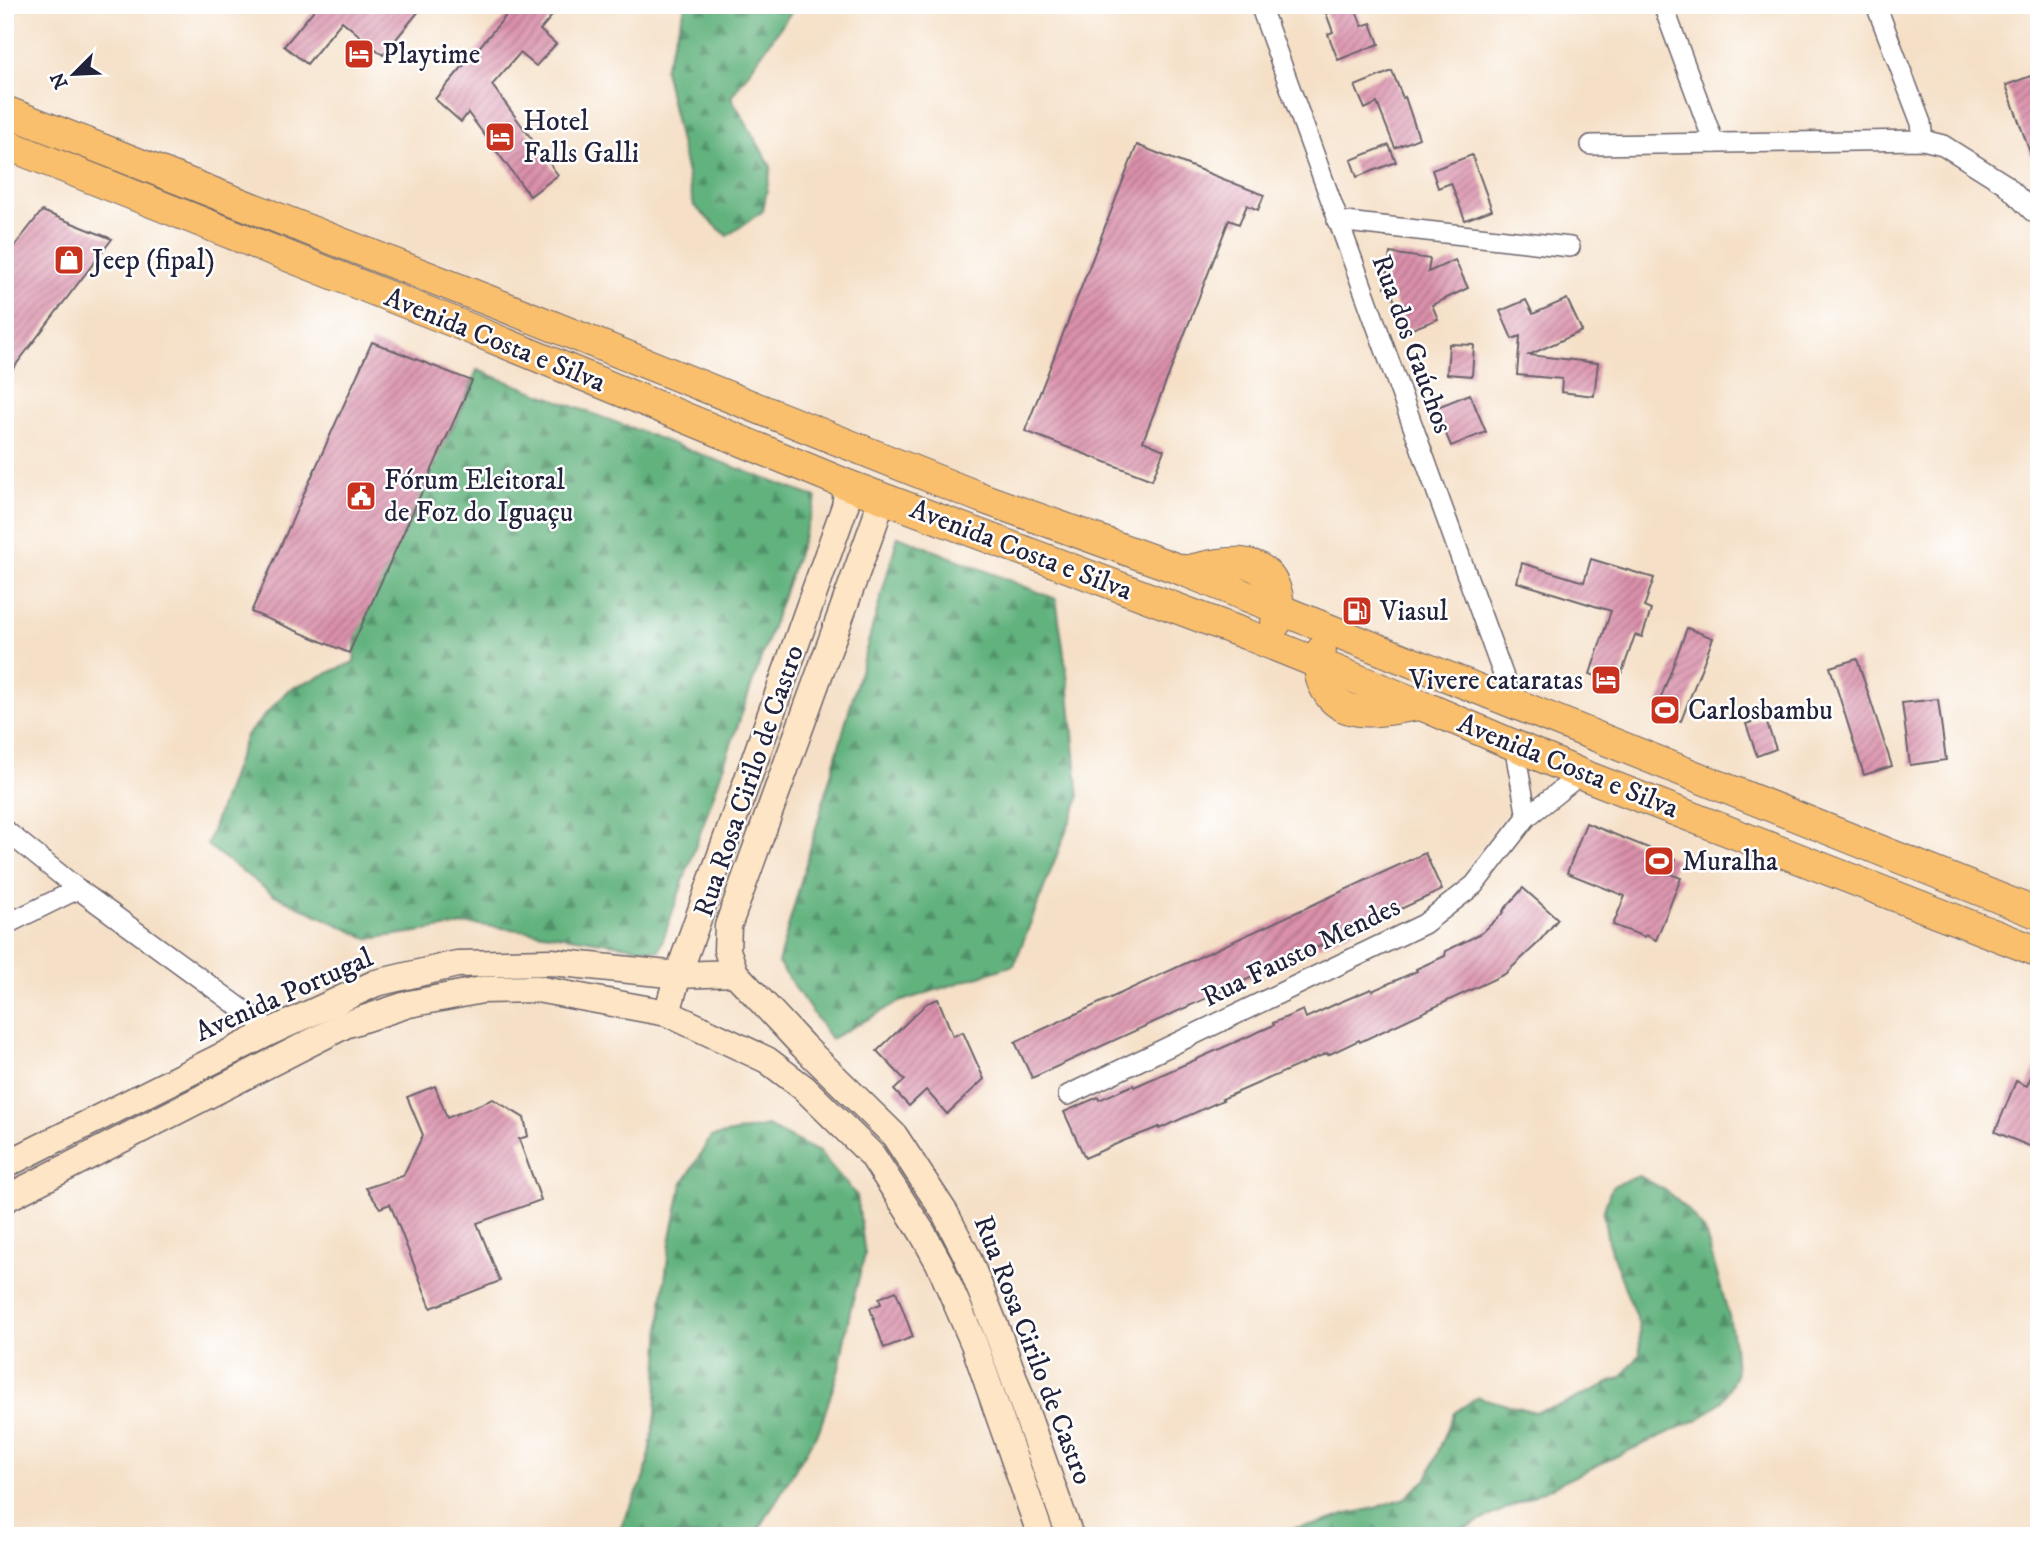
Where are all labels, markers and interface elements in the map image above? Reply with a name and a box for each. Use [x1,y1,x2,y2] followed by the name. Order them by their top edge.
[342,37,376,71] hotel icon: Playtime
[382,37,480,72] place label: Playtime
[38,38,108,108] north arrow
[46,68,74,92] text: N
[523,104,639,171] place label: Hotel Falls Galli
[483,120,517,154] hotel icon: Hotel Falls Galli
[52,243,86,277] shop icon: Jeep (fipal)
[89,243,215,278] place label: Jeep (fipal)
[1363,250,1461,438] street label: Rua dos Gaúchos
[379,280,611,400] street label: Avenida Costa e Silva
[384,463,573,530] place label: Fórum Eleitoral de Foz do Iguaçu
[344,479,378,513] public building icon: Fórum Eleitoral de Foz do Iguaçu
[905,492,1137,609] street label: Avenida Costa e Silva
[1340,594,1374,628] fuel station icon: Viasul
[1379,594,1449,629] place label: Viasul
[686,640,812,922] street label: Rua Rosa Cirilo de Castro
[1408,663,1583,698] place label: Vivere cataratas
[1589,663,1623,697] hotel icon: Vivere cataratas
[1648,693,1682,727] sports icon: Carlosbambu
[1688,693,1833,728] place label: Carlosbambu
[1452,706,1684,826] street label: Avenida Costa e Silva
[1642,844,1676,878] sports icon: Muralha
[1682,844,1778,879] place label: Muralha
[1196,889,1406,1015] street label: Rua Fausto Mendes
[190,940,379,1050] street label: Avenida Portugal
[966,1211,1100,1489] street label: Rua Rosa Cirilo de Castro

